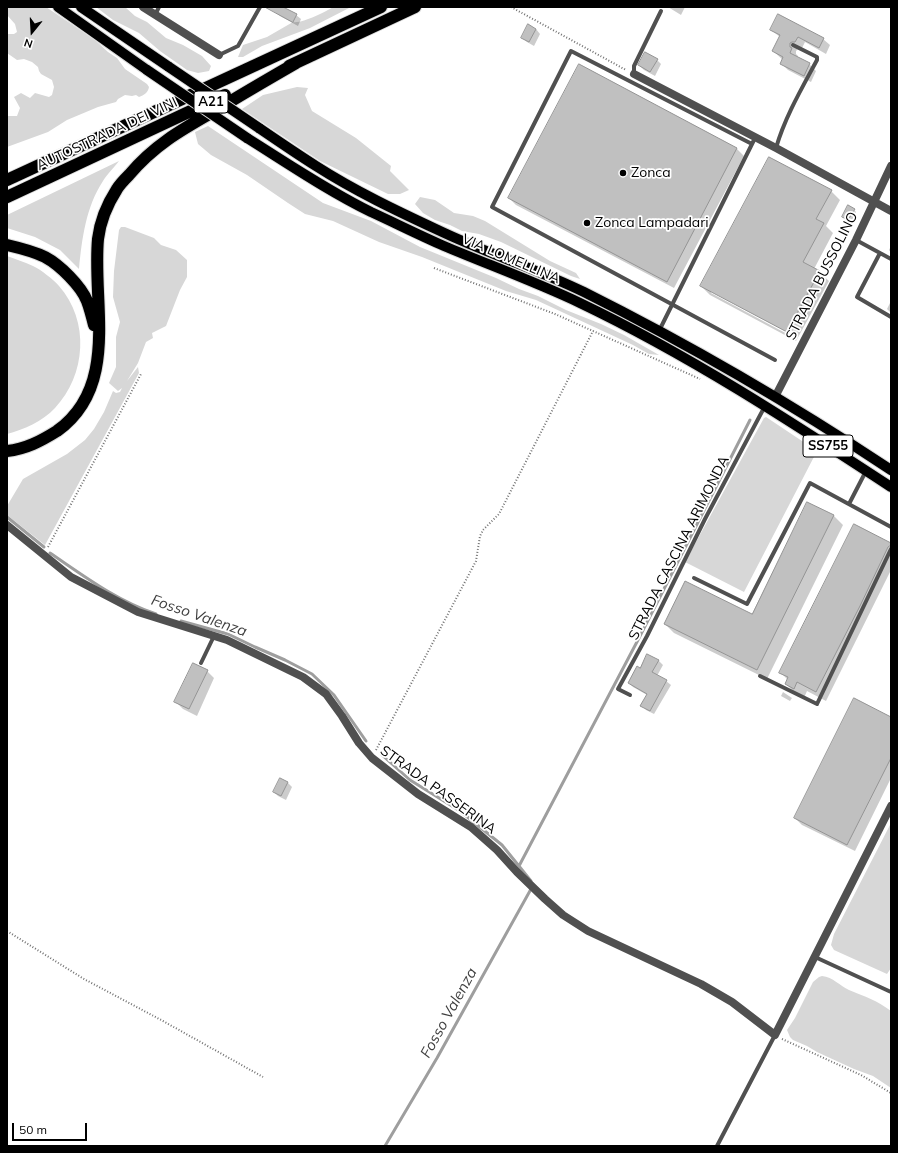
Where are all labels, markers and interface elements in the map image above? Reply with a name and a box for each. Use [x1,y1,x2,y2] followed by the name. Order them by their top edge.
[12,12,52,52] north arrow
[22,35,34,51] text: N
[194,91,228,113] road number: A21
[34,94,180,174] street label: AUTOSTRADA DEI VINI
[631,165,671,181] place label: Zonca
[618,168,628,178] marker: Zonca
[782,209,862,343] street label: STRADA BUSSOLINO
[595,215,709,231] place label: Zonca Lampadari
[582,218,592,228] marker: Zonca Lampadari
[459,231,563,287] street label: VIA LOMELLINA
[803,435,853,457] road number: SS755
[625,453,733,643] street label: STRADA CASCINA ARIMONDA
[149,591,249,641] water label: Fosso Valenza
[377,742,499,838] street label: STRADA PASSERINA
[417,965,481,1061] water label: Fosso Valenza
[14,1115,89,1141] scale bar
[19,1122,47,1137] text: 50 m

